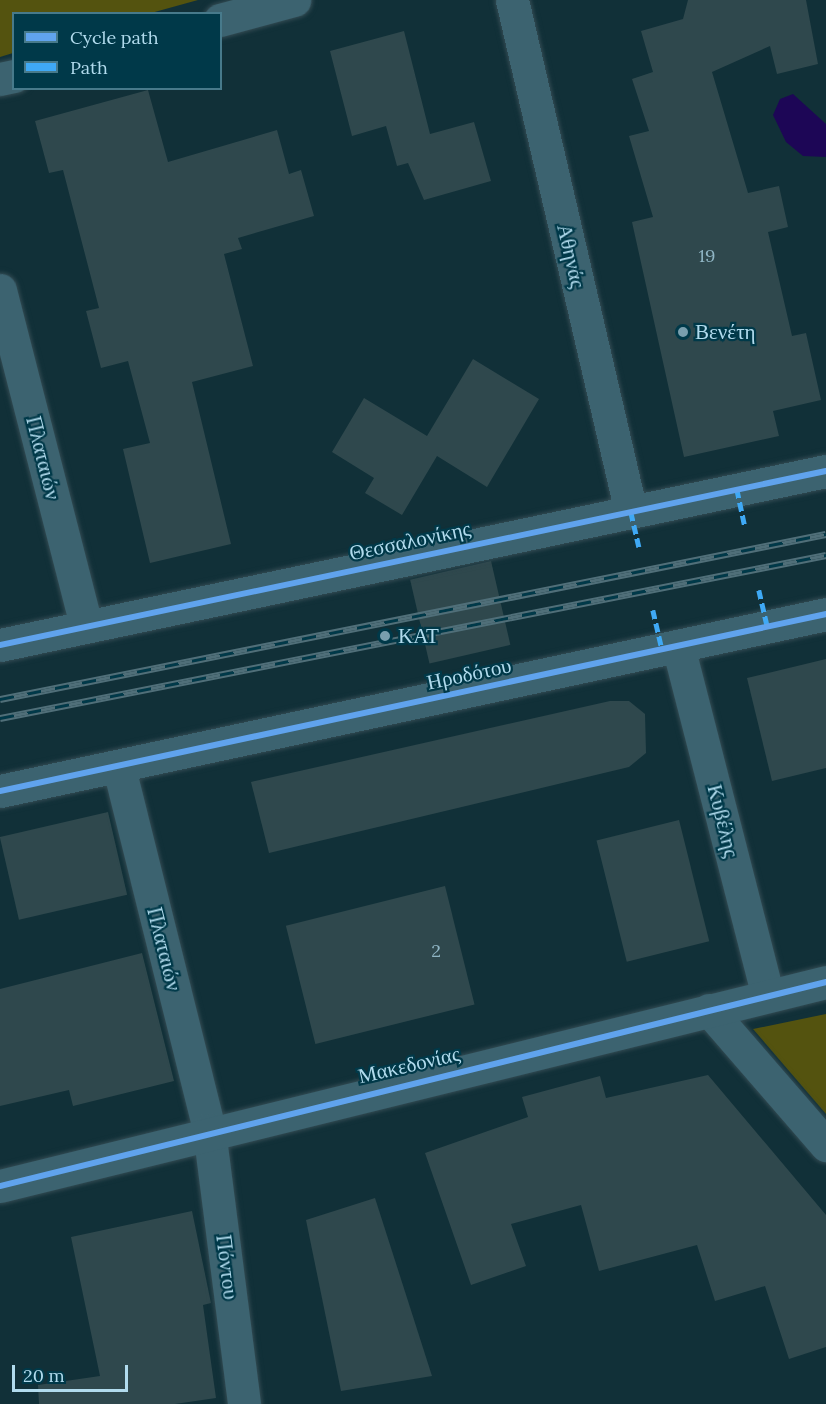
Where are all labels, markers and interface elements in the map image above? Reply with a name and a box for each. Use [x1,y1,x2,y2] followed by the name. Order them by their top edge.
[12,12,222,90] legend
[70,26,159,49] text: Cycle path
[70,56,108,79] text: Path
[551,221,591,291] street label: Αθηνάς
[699,245,715,267] house number: 19
[695,319,756,345] place label: Βενέτη
[676,325,690,339] marker: Βενέτη
[20,413,66,503] street label: Πλαταιών
[347,516,473,566] street label: Θεσσαλονίκης
[398,623,439,649] place label: ΚΑΤ
[376,627,394,645] marker: ΚΑΤ
[424,653,514,695] street label: Ηροδότου
[702,782,744,860] street label: Κυβέλης
[141,904,187,994] street label: Πλαταιών
[431,940,441,962] house number: 2
[356,1041,462,1089] street label: Μακεδονίας
[211,1233,243,1301] street label: Πόντου
[15,1353,130,1391] scale bar
[23,1364,65,1387] text: 20 m

